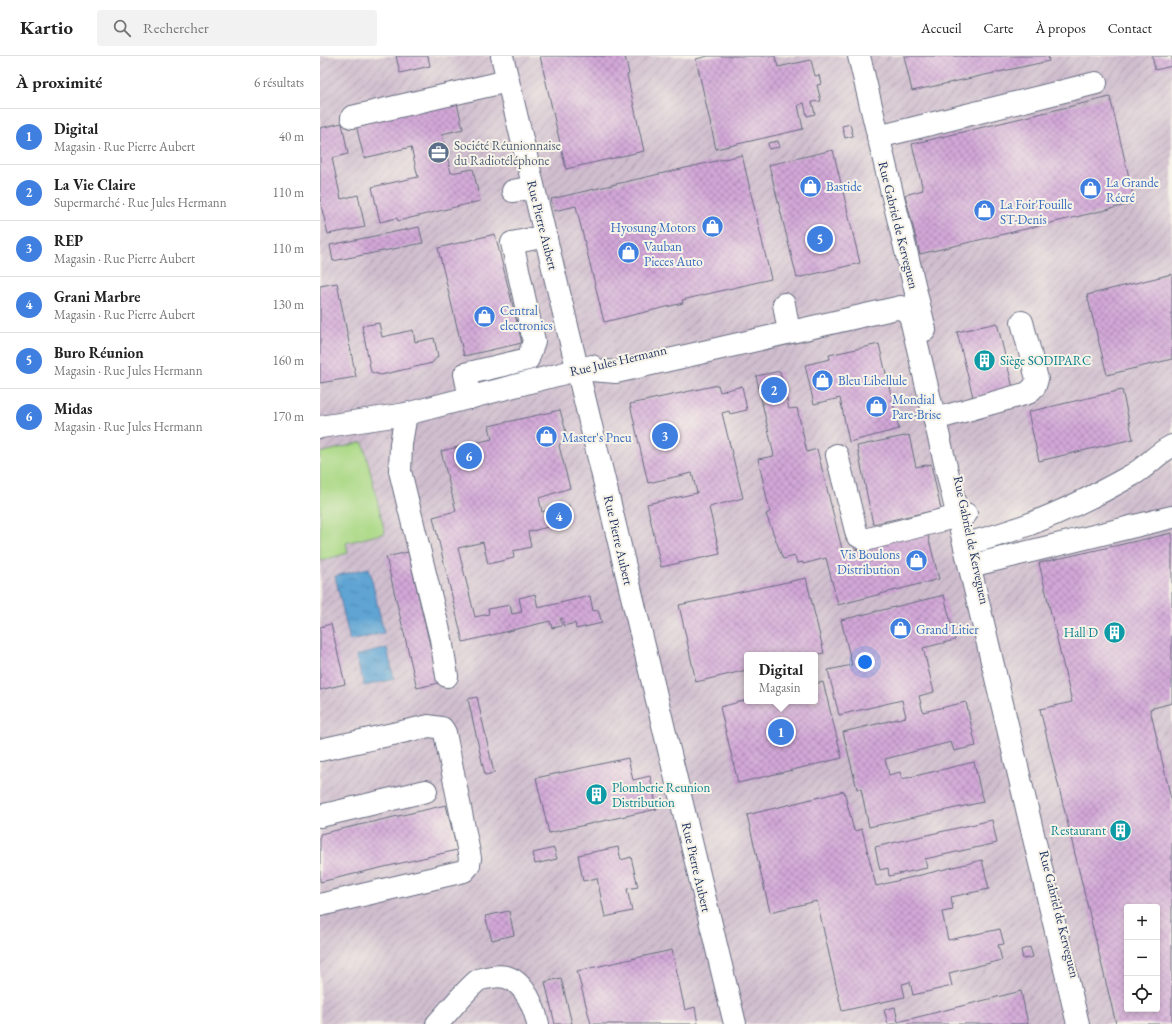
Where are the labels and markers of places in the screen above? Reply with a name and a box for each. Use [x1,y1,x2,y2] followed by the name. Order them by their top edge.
[454,137,561,169] place label: Société Réunionnaise du Radiotéléphone
[426,139,452,165] office icon: Société Réunionnaise du Radiotéléphone
[797,173,823,199] shop icon: Bastide
[1106,174,1159,206] place label: La Grande Récré
[1078,176,1104,202] shop icon: La Grande Récré
[826,178,862,195] place label: Bastide
[1000,196,1072,228] place label: La Foir'Fouille ST-Denis
[972,198,998,224] shop icon: La Foir'Fouille ST-Denis
[699,214,725,240] shop icon: Hyosung Motors
[611,219,696,236] place label: Hyosung Motors
[807,224,833,254] pin: 5
[644,238,703,270] place label: Vauban Pieces Auto
[616,240,642,266] shop icon: Vauban Pieces Auto
[500,302,553,334] place label: Central electronics
[472,304,498,330] shop icon: Central electronics
[972,347,998,373] building icon: Siège SODIPARC
[1000,352,1091,369] place label: Siège SODIPARC
[809,367,835,393] shop icon: Bleu Libellule
[838,372,907,389] place label: Bleu Libellule
[761,375,787,405] pin: 2
[892,391,941,423] place label: Mondial Pare-Brise
[864,393,890,419] shop icon: Mondial Pare-Brise
[652,421,678,451] pin: 3
[533,424,559,450] shop icon: Master's Pneu
[562,429,632,446] place label: Master's Pneu
[456,441,482,471] pin: 6
[546,501,572,531] pin: 4
[837,546,900,578] place label: Vis Boulons Distribution
[903,548,929,574] shop icon: Vis Boulons Distribution
[887,616,913,642] shop icon: Grand Litier
[1101,619,1127,645] building icon: Hall D
[916,621,979,638] place label: Grand Litier
[1064,624,1098,641] place label: Hall D
[768,717,794,747] pin: 1
[612,779,710,811] place label: Plomberie Reunion Distribution
[584,781,610,807] building icon: Plomberie Reunion Distribution
[1108,817,1134,843] building icon: Restaurant
[1051,822,1106,839] place label: Restaurant

